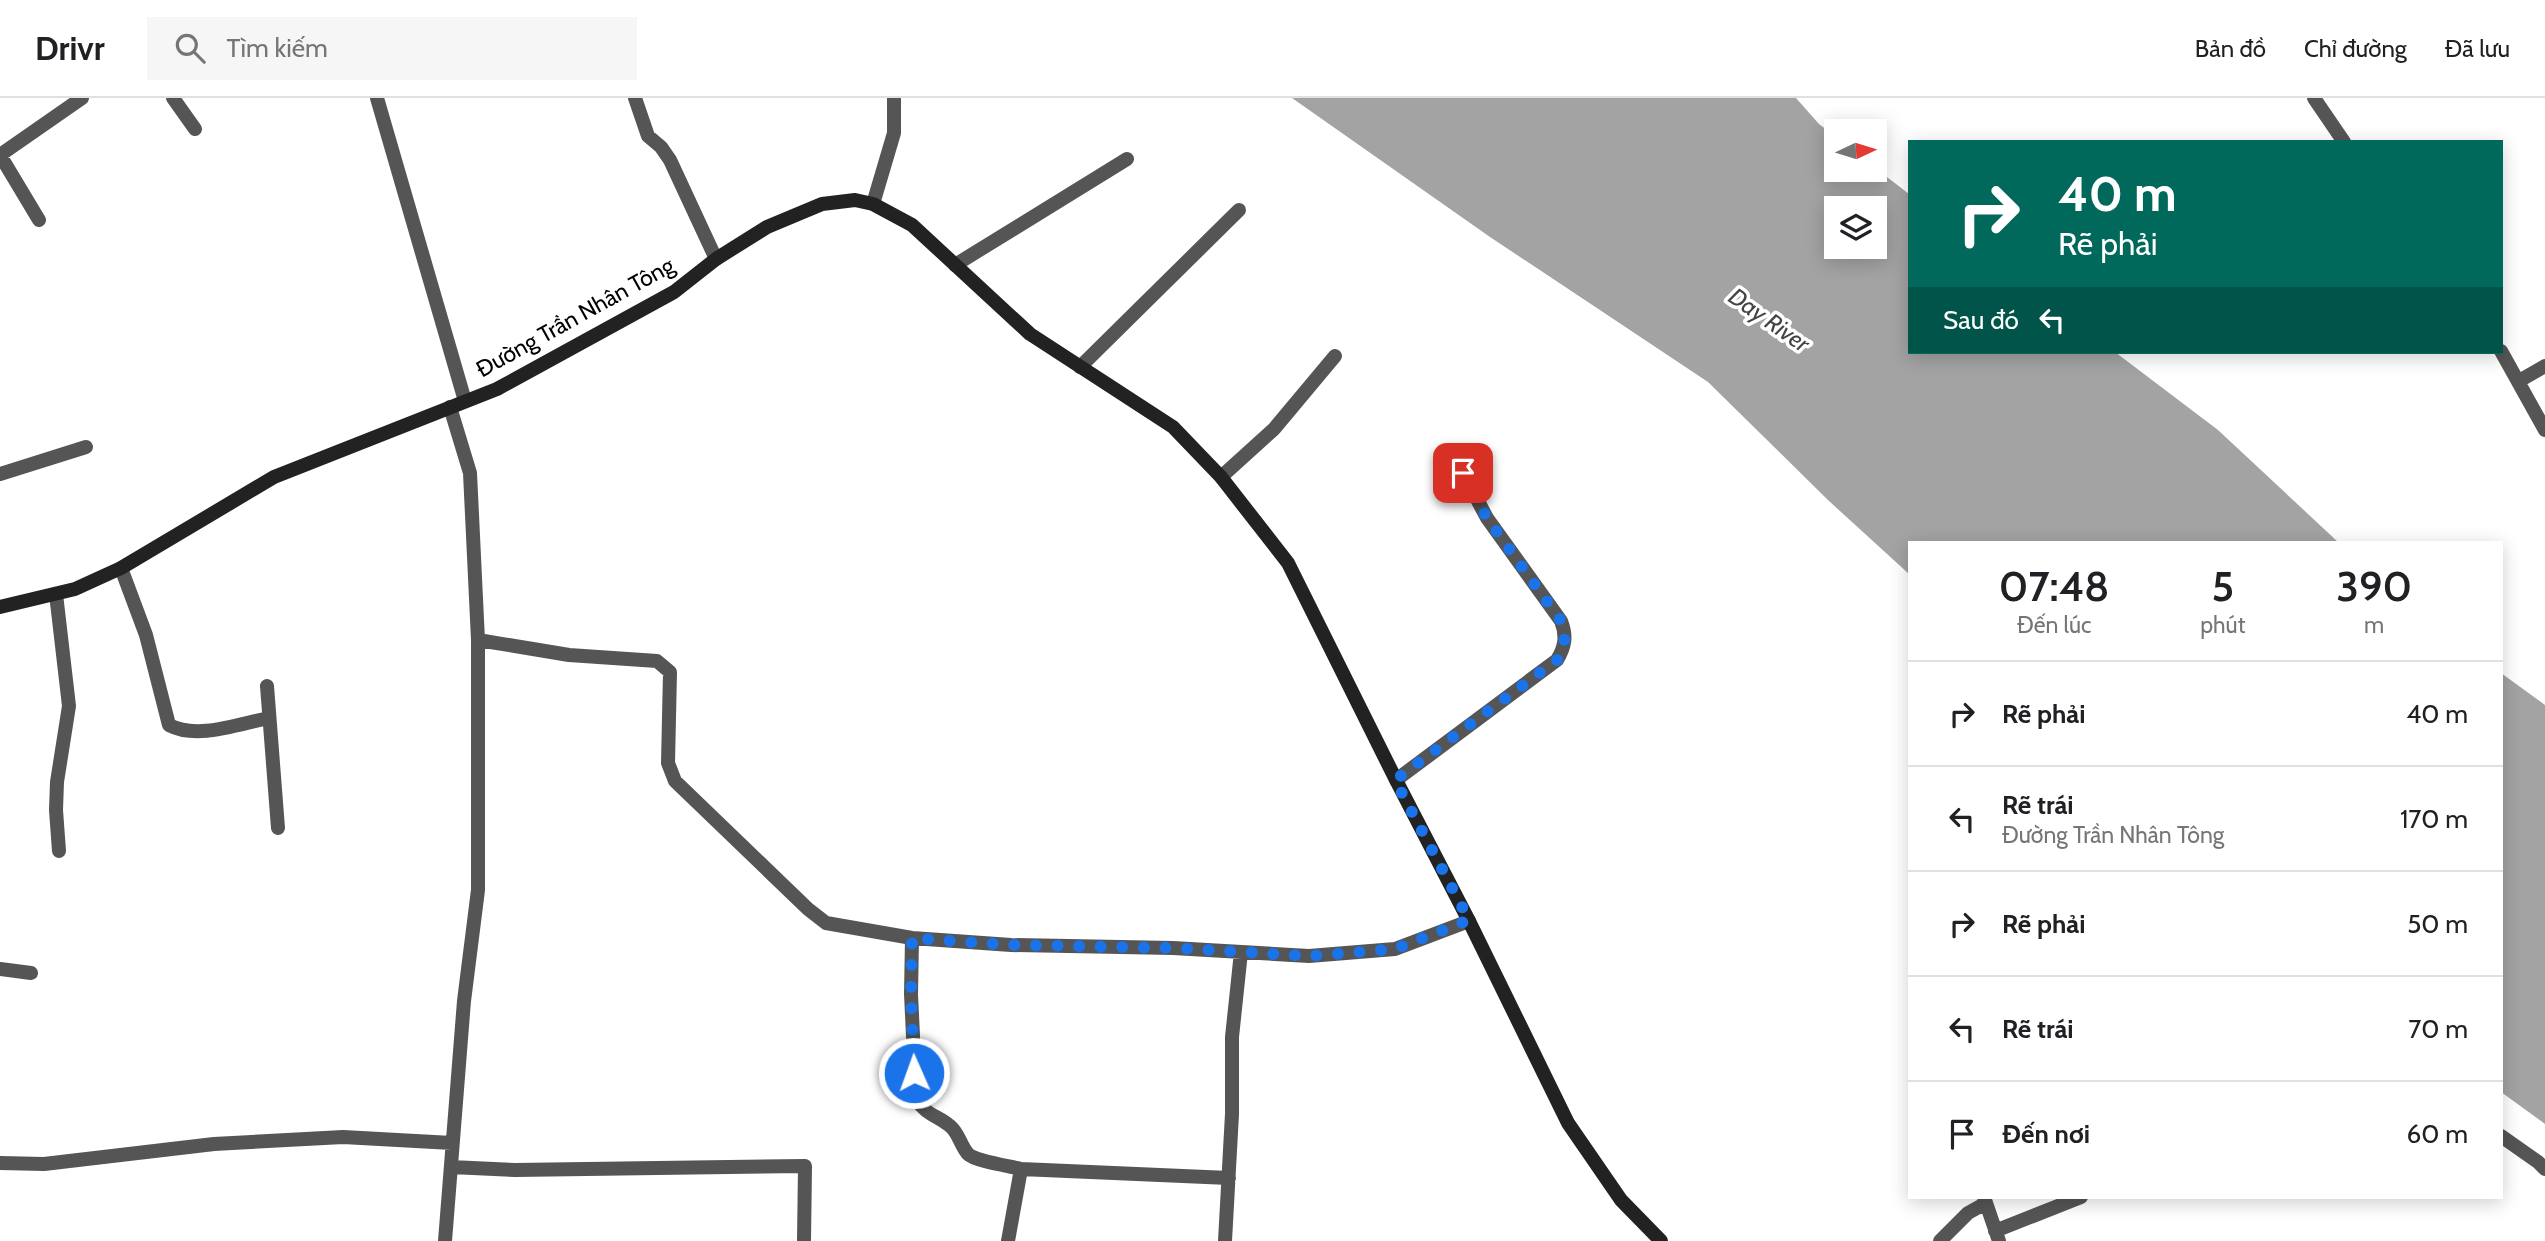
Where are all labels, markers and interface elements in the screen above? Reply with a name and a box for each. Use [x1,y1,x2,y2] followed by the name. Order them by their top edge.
[147,17,637,80] search box
[35,28,105,68] text: Drivr
[171,29,209,67] icon: search
[227,32,328,64] text: Tìm kiếm
[2195,34,2266,63] text: Bản đồ
[2304,34,2407,63] text: Chỉ đường
[2445,34,2510,63] text: Đã lưu
[1824,119,1886,182] north arrow
[1824,119,1887,259] map controls
[2058,164,2177,223] text: 40 m
[1943,168,2034,259] icon: right
[1824,196,1887,259] button: layers
[2058,224,2158,263] text: Rẽ phải
[471,251,679,383] street label: Đường Trần Nhân Tông
[1723,281,1817,359] water label: Day River
[2033,301,2071,339] icon: left
[1943,304,2019,336] text: Sau đó
[1433,443,1493,503] pin
[1444,454,1482,492] icon: arrive
[1999,560,2109,612] text: 07:48
[2212,560,2234,612] text: 5
[2336,560,2412,612] text: 390
[2017,611,2091,639] text: Đến lúc
[2200,611,2245,639] text: phút
[2364,611,2384,639] text: m
[1943,695,1981,733] icon: right
[2002,698,2085,730] text: Rẽ phải
[2406,698,2468,730] text: 40 m
[2002,789,2074,821] text: Rẽ trái
[1943,800,1981,838] icon: left
[2400,803,2468,835] text: 170 m
[2002,821,2224,849] text: Đường Trần Nhân Tông
[1943,905,1981,943] icon: right
[2002,908,2085,940] text: Rẽ phải
[2407,908,2468,940] text: 50 m
[1943,1010,1981,1048] icon: left
[2002,1013,2074,1045] text: Rẽ trái
[2408,1013,2468,1045] text: 70 m
[877,1036,951,1110] position arrow
[1943,1115,1981,1153] icon: arrive
[2002,1118,2090,1150] text: Đến nơi
[2406,1118,2468,1150] text: 60 m

